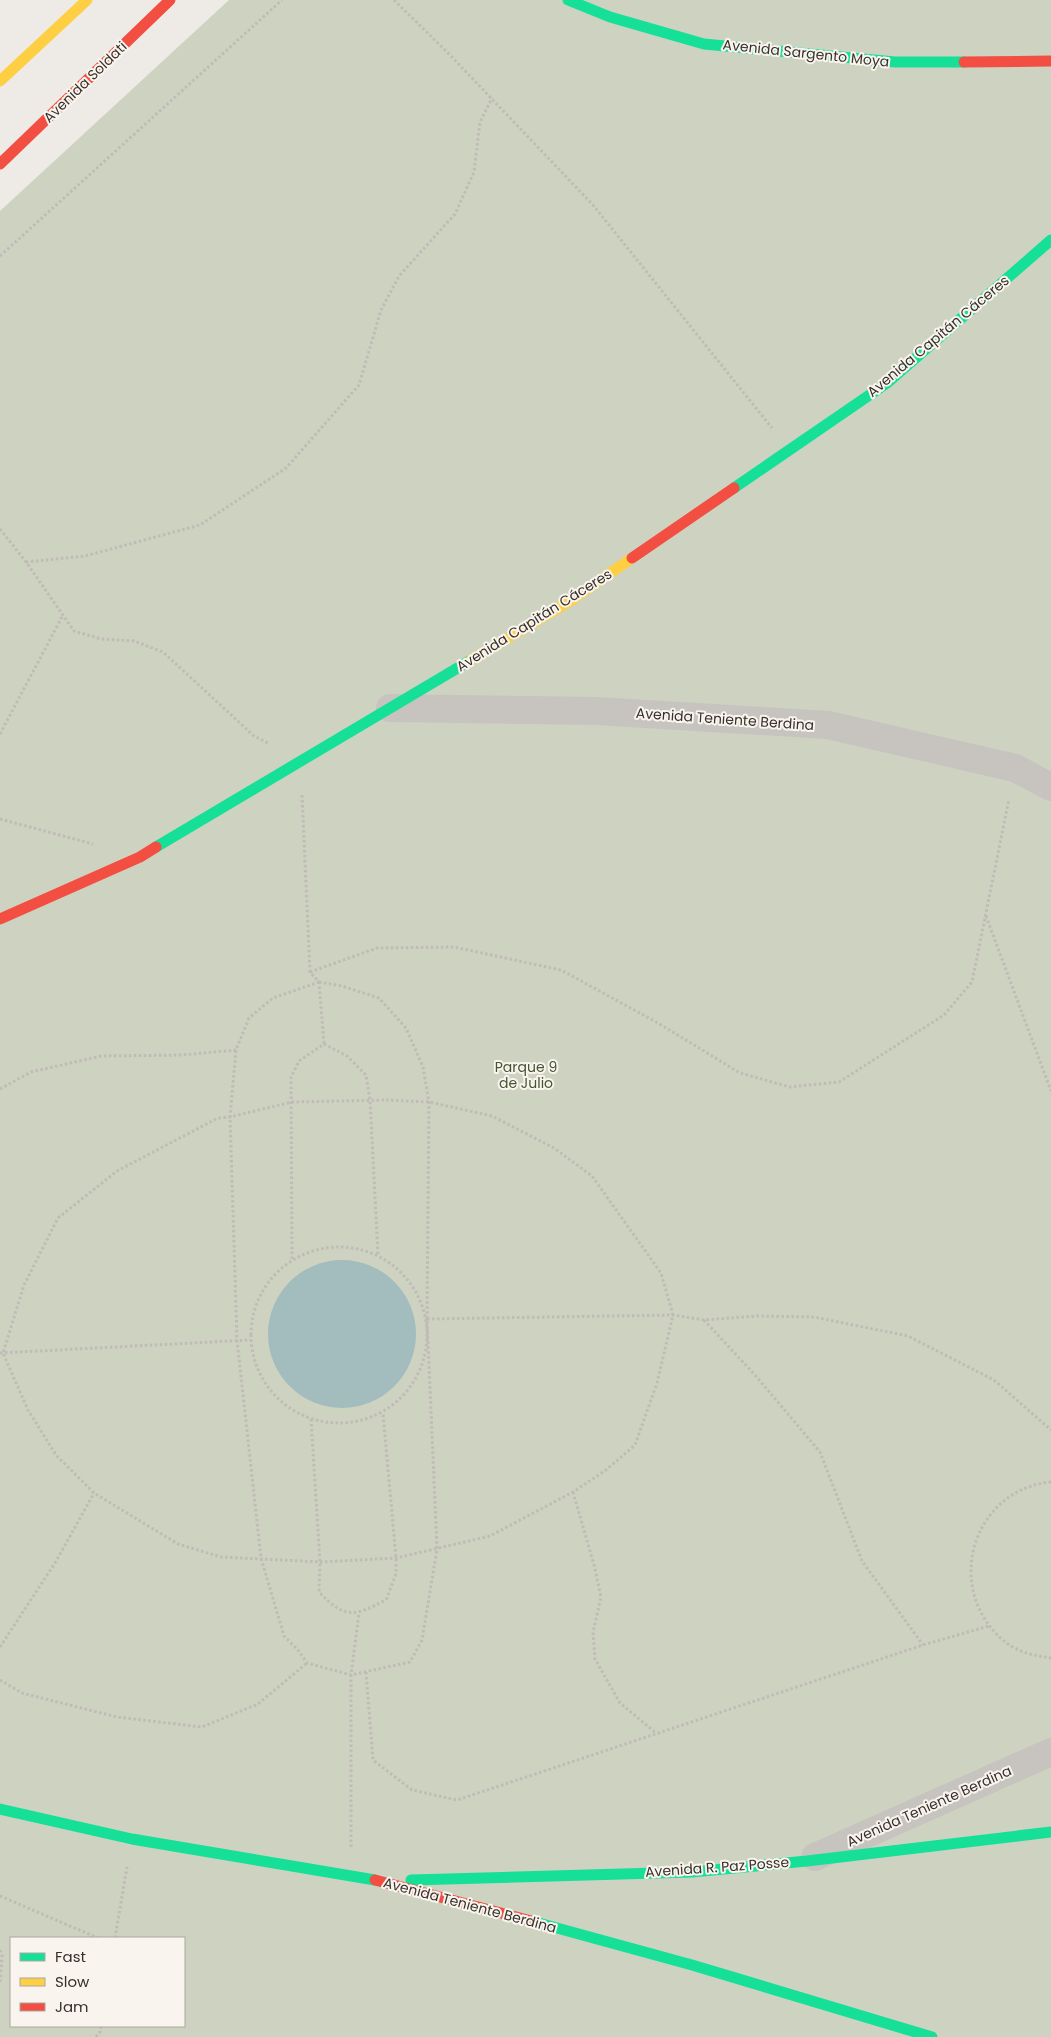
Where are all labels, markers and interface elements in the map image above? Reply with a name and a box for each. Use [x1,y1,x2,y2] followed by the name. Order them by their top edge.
[722,34,890,72] street label: Avenida Sargento Moya
[39,37,131,127] street label: Avenida Soldati
[863,270,1013,402] street label: Avenida Capitán Cáceres
[452,564,616,676] street label: Avenida Capitán Cáceres
[635,703,815,735] street label: Avenida Teniente Berdina
[495,1057,557,1093] park label: Parque 9 de Julio
[843,1761,1015,1851] street label: Avenida Teniente Berdina
[644,1852,790,1882] street label: Avenida R. Paz Posse
[381,1872,559,1938] street label: Avenida Teniente Berdina
[10,1937,185,2027] legend
[55,1946,86,1967] text: Fast
[55,1971,90,1992] text: Slow
[55,1996,89,2017] text: Jam

